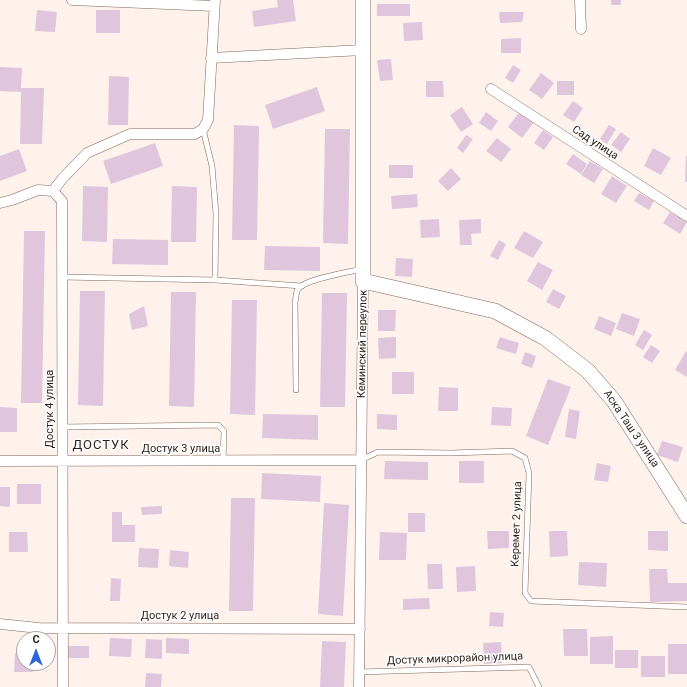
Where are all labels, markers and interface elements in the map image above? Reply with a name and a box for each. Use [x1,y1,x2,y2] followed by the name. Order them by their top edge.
[569,123,621,163] street label: Сад улица
[355,290,371,398] street label: Кеминский переулок
[43,370,57,448] street label: Достук 4 улица
[600,388,662,470] street label: Аска Таш 3 улица
[72,438,130,454] district label: ДОСТУК
[142,442,220,456] street label: Достук 3 улица
[509,481,525,567] street label: Керемет 2 улица
[141,609,219,623] street label: Достук 2 улица
[16,631,56,671] north arrow
[32,633,40,646] text: С
[387,650,523,668] street label: Достук микрорайон улица

